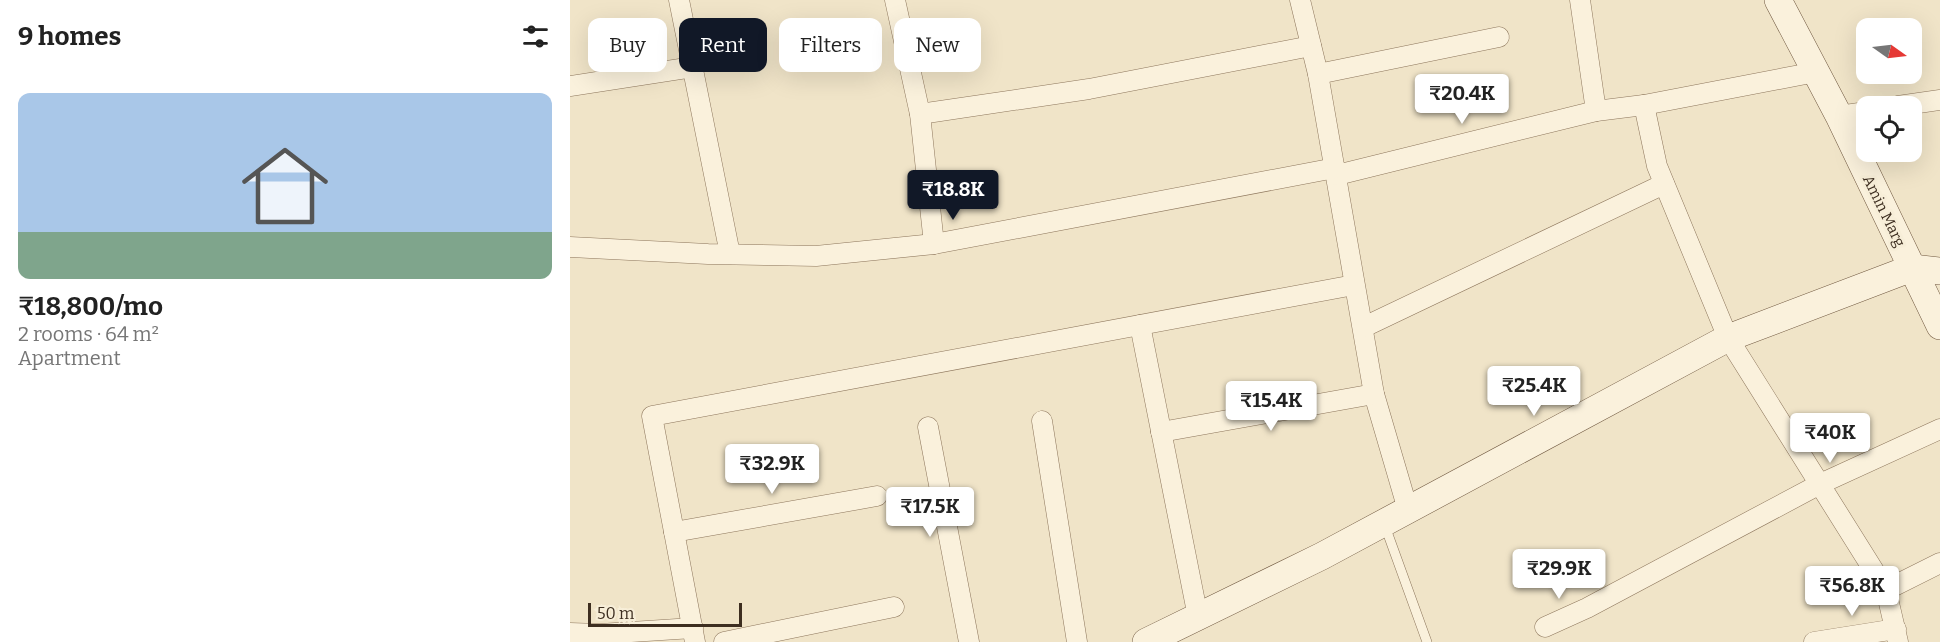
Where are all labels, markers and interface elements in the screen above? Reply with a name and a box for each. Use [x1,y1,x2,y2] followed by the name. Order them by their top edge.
[588,18,667,72] chip: Buy
[679,18,767,72] chip: Rent
[779,18,882,72] chip: Filters
[894,18,981,72] chip: New
[1856,18,1922,84] north arrow
[1856,18,1922,162] map controls
[519,20,552,53] icon: filters
[18,21,121,52] text: 9 homes
[1413,74,1511,125] pin: ₹20.4K
[1429,81,1495,105] text: ₹20.4K
[1856,96,1922,162] button: locate
[231,132,339,240] icon: home
[904,170,1002,221] pin: ₹18.8K
[1859,172,1909,250] street label: Amin Marg
[921,177,985,201] text: ₹18.8K
[18,291,163,322] text: ₹18,800/mo
[18,322,159,346] text: 2 rooms · 64 m²
[18,346,121,370] text: Apartment
[1485,366,1583,417] pin: ₹25.4K
[1501,373,1567,397] text: ₹25.4K
[1222,381,1320,432] pin: ₹15.4K
[1240,388,1302,412] text: ₹15.4K
[1794,413,1866,464] pin: ₹40K
[1804,420,1856,444] text: ₹40K
[723,444,821,495] pin: ₹32.9K
[739,451,805,475] text: ₹32.9K
[881,487,979,538] pin: ₹17.5K
[900,494,960,518] text: ₹17.5K
[1510,549,1608,600] pin: ₹29.9K
[1527,556,1592,580] text: ₹29.9K
[1803,566,1901,617] pin: ₹56.8K
[1819,573,1885,597] text: ₹56.8K
[588,600,742,628] scale bar
[597,604,634,623] text: 50 m

